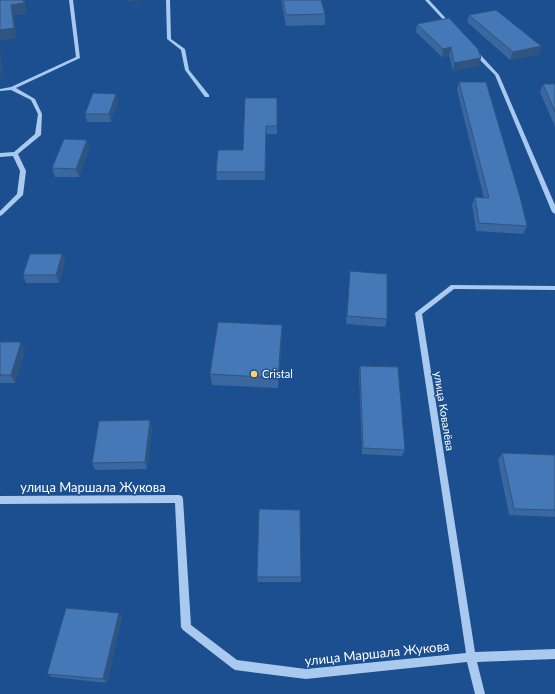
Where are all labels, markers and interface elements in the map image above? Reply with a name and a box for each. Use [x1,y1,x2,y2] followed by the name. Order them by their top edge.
[262,367,293,380] place label: Cristal
[249,369,259,379] marker: Cristal
[432,370,457,452] street label: улица Ковалёва
[20,479,166,495] street label: улица Маршала Жукова
[304,637,450,669] street label: улица Маршала Жукова

